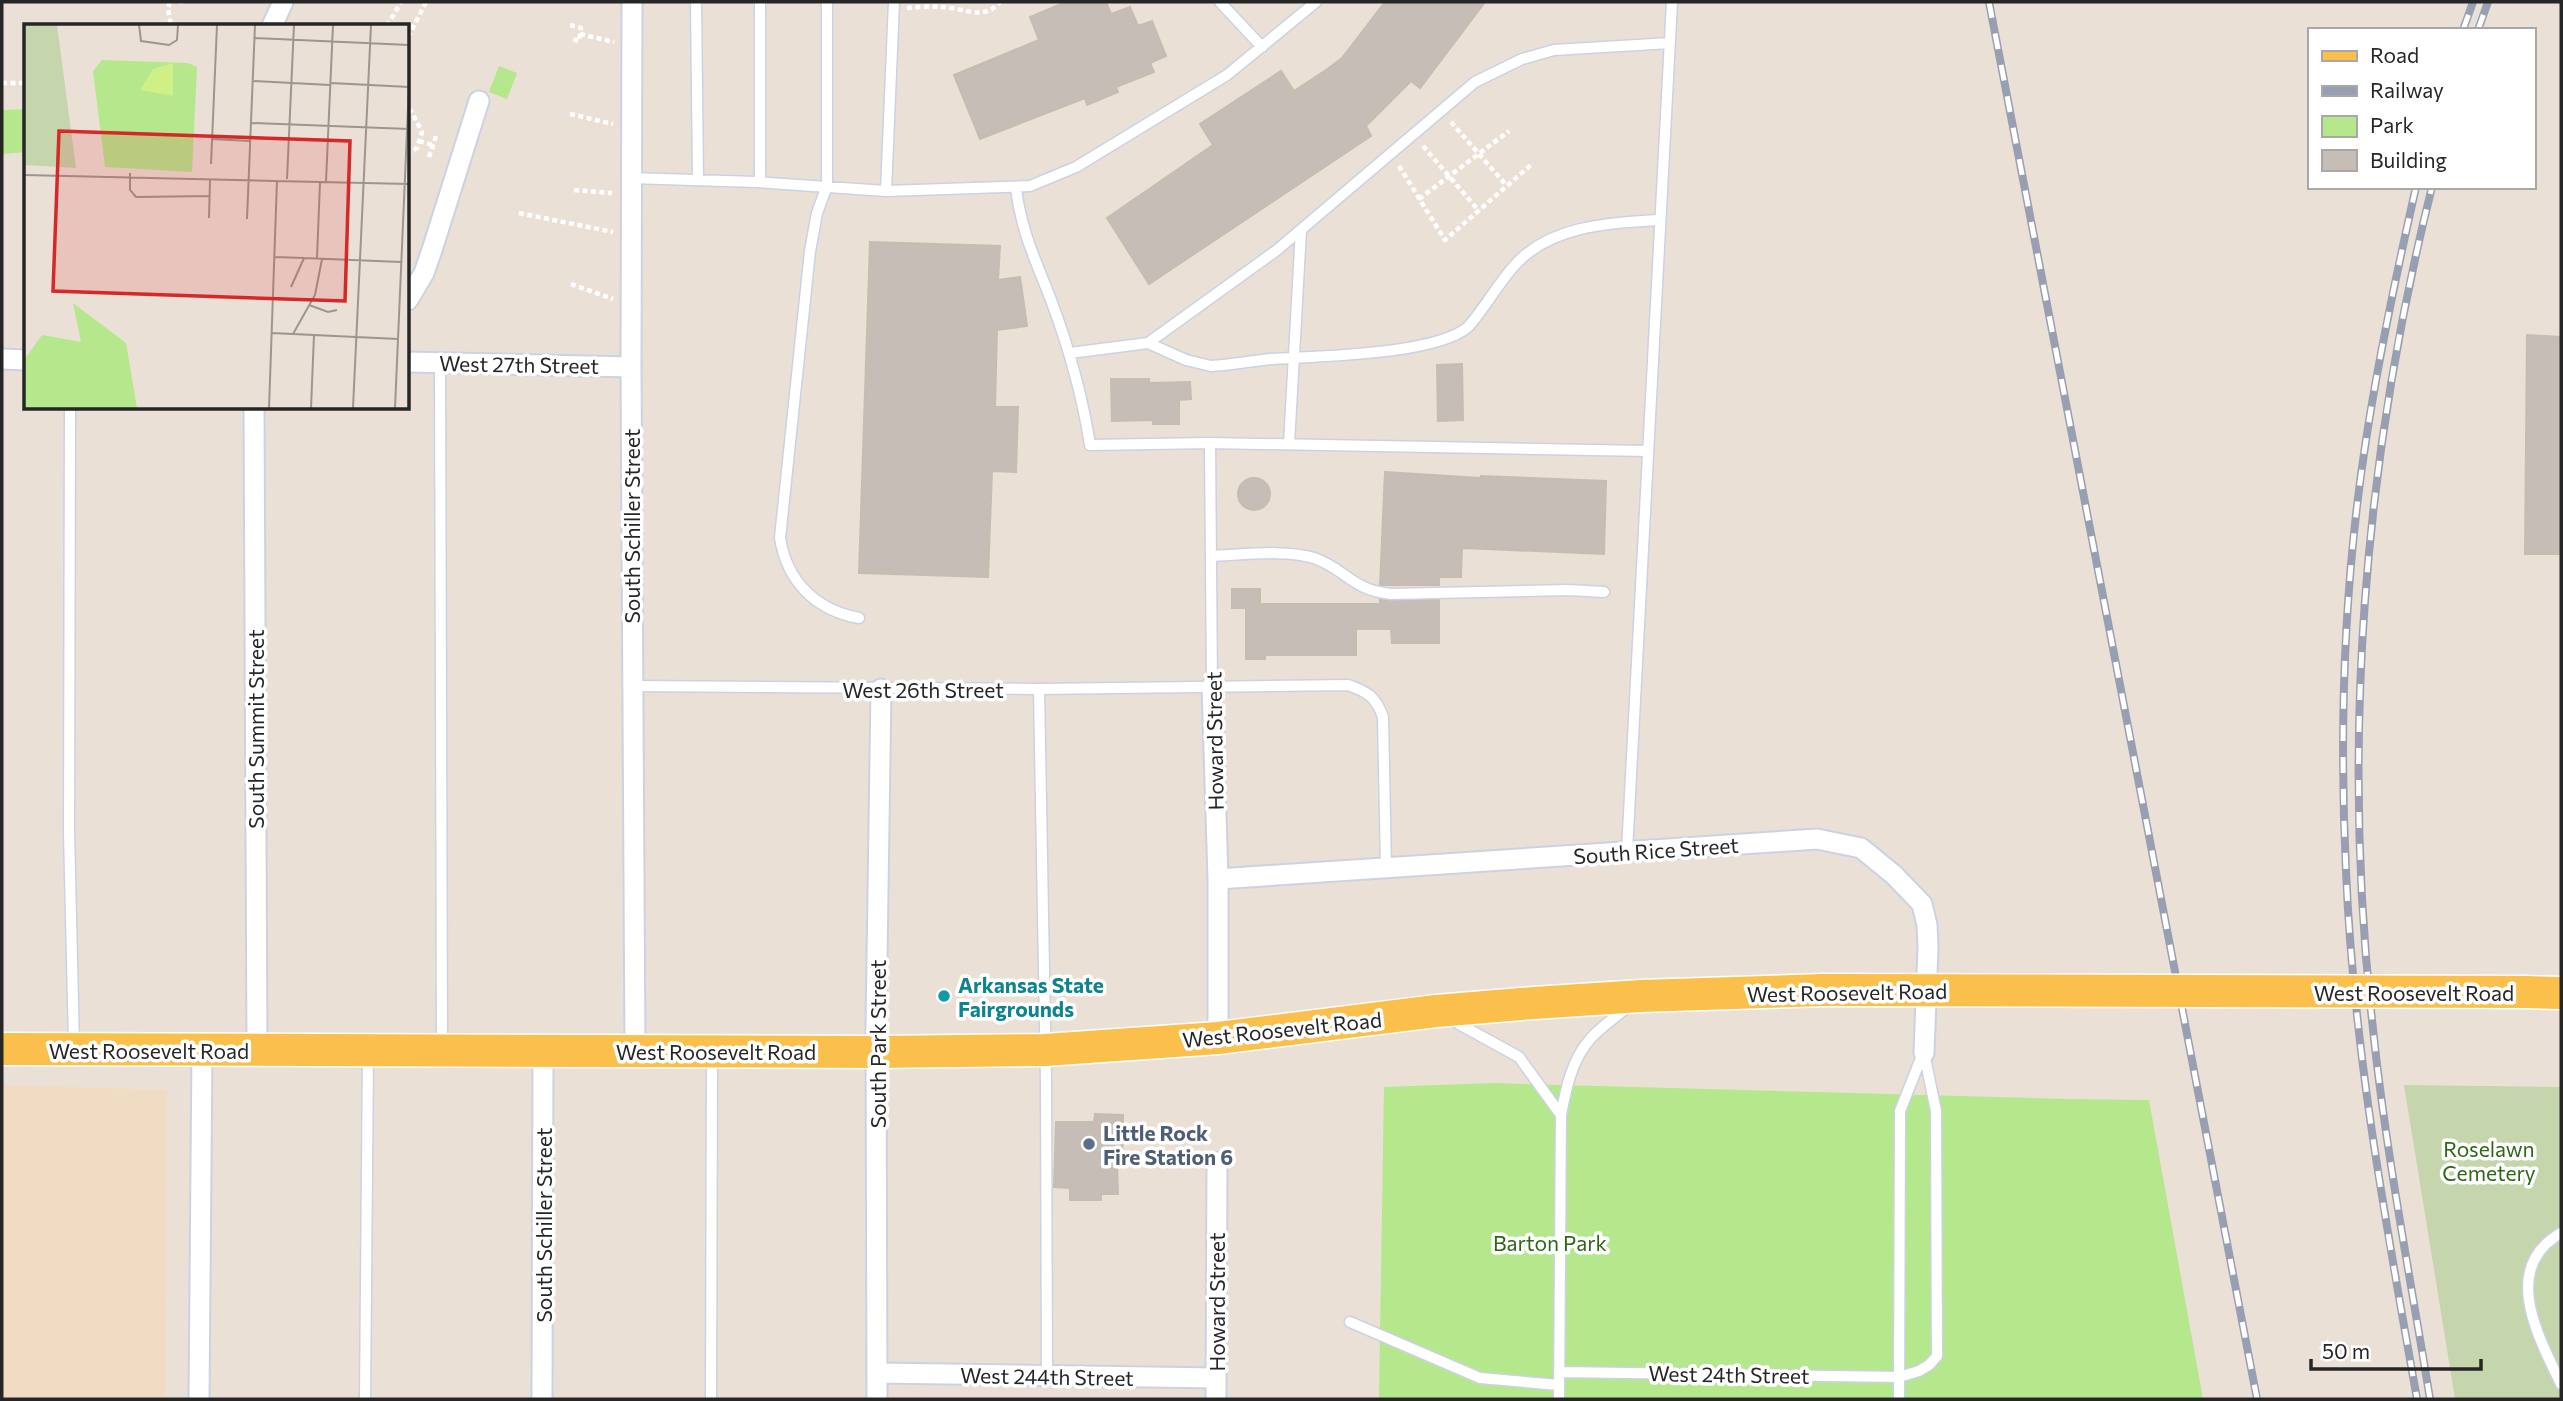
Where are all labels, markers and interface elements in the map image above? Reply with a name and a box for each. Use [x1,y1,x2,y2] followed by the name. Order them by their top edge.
[24,24,410,410] inset map
[2308,28,2535,189] legend
[2370,42,2419,67] text: Road
[2370,77,2444,102] text: Railway
[2370,112,2414,137] text: Park
[2370,147,2447,172] text: Building
[439,350,599,378] street label: West 27th Street
[619,429,644,623] street label: South Schiller Street
[243,629,268,829] street label: South Summit Street
[1200,671,1228,811] street label: Howard Street
[842,677,1004,702] street label: West 26th Street
[1573,832,1739,868] street label: South Rice Street
[865,960,890,1128] street label: South Park Street
[958,972,1104,1021] place label: Arkansas State Fairgrounds
[1747,978,1947,1006] street label: West Roosevelt Road
[2314,980,2514,1005] street label: West Roosevelt Road
[936,988,952,1004] marker: Arkansas State Fairgrounds
[1181,1006,1383,1052] street label: West Roosevelt Road
[49,1038,249,1063] street label: West Roosevelt Road
[616,1039,816,1064] street label: West Roosevelt Road
[1103,1120,1233,1169] place label: Little Rock Fire Station 6
[531,1128,556,1322] street label: South Schiller Street
[1081,1136,1097,1152] marker: Little Rock Fire Station 6
[2442,1136,2536,1185] park label: Roselawn Cemetery
[1493,1230,1607,1255] park label: Barton Park
[1204,1232,1229,1372] street label: Howard Street
[2311,1328,2481,1372] scale bar
[2322,1338,2370,1363] text: 50 m
[1648,1360,1810,1388] street label: West 24th Street
[960,1362,1134,1390] street label: West 244th Street

